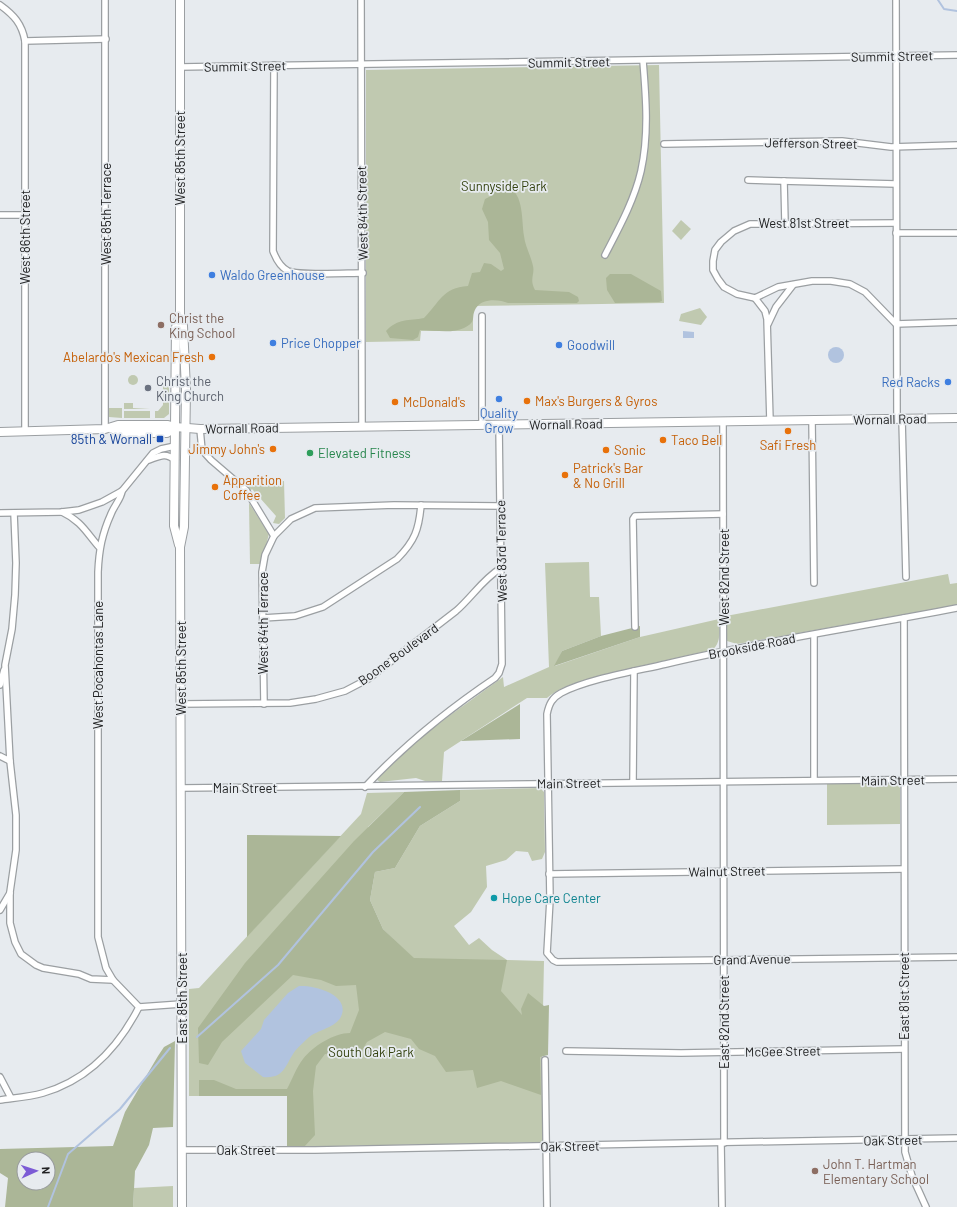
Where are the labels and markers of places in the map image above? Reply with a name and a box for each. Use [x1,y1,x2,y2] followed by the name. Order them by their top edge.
[220,267,325,283] place label: Waldo Greenhouse
[207,270,217,280] marker: Waldo Greenhouse
[169,310,235,341] place label: Christ the King School
[156,320,166,330] marker: Christ the King School
[281,335,361,351] place label: Price Chopper
[567,337,615,353] place label: Goodwill
[268,338,278,348] marker: Price Chopper
[554,340,564,350] marker: Goodwill
[63,349,204,365] place label: Abelardo's Mexican Fresh
[207,352,217,362] marker: Abelardo's Mexican Fresh
[156,373,224,404] place label: Christ the King Church
[881,374,940,390] place label: Red Racks
[943,377,953,387] marker: Red Racks
[143,383,153,393] marker: Christ the King Church
[535,393,657,409] place label: Max's Burgers & Gyros
[403,394,466,410] place label: McDonald's
[494,394,504,404] marker: Quality Grow
[522,396,532,406] marker: Max's Burgers & Gyros
[390,397,400,407] marker: McDonald's
[480,405,518,436] place label: Quality Grow
[783,426,793,436] marker: Safi Fresh
[71,431,152,447] place label: 85th & Wornall
[671,432,722,448] place label: Taco Bell
[155,434,165,444] marker: 85th & Wornall
[658,435,668,445] marker: Taco Bell
[760,437,816,453] place label: Safi Fresh
[188,441,265,457] place label: Jimmy John's
[614,442,646,458] place label: Sonic
[268,444,278,454] marker: Jimmy John's
[318,445,411,461] place label: Elevated Fitness
[601,445,611,455] marker: Sonic
[305,448,315,458] marker: Elevated Fitness
[573,460,643,491] place label: Patrick's Bar & No Grill
[560,470,570,480] marker: Patrick's Bar & No Grill
[223,472,282,503] place label: Apparition Coffee
[210,482,220,492] marker: Apparition Coffee
[502,890,601,906] place label: Hope Care Center
[489,893,499,903] marker: Hope Care Center
[823,1156,929,1187] place label: John T. Hartman Elementary School
[810,1166,820,1176] marker: John T. Hartman Elementary School

